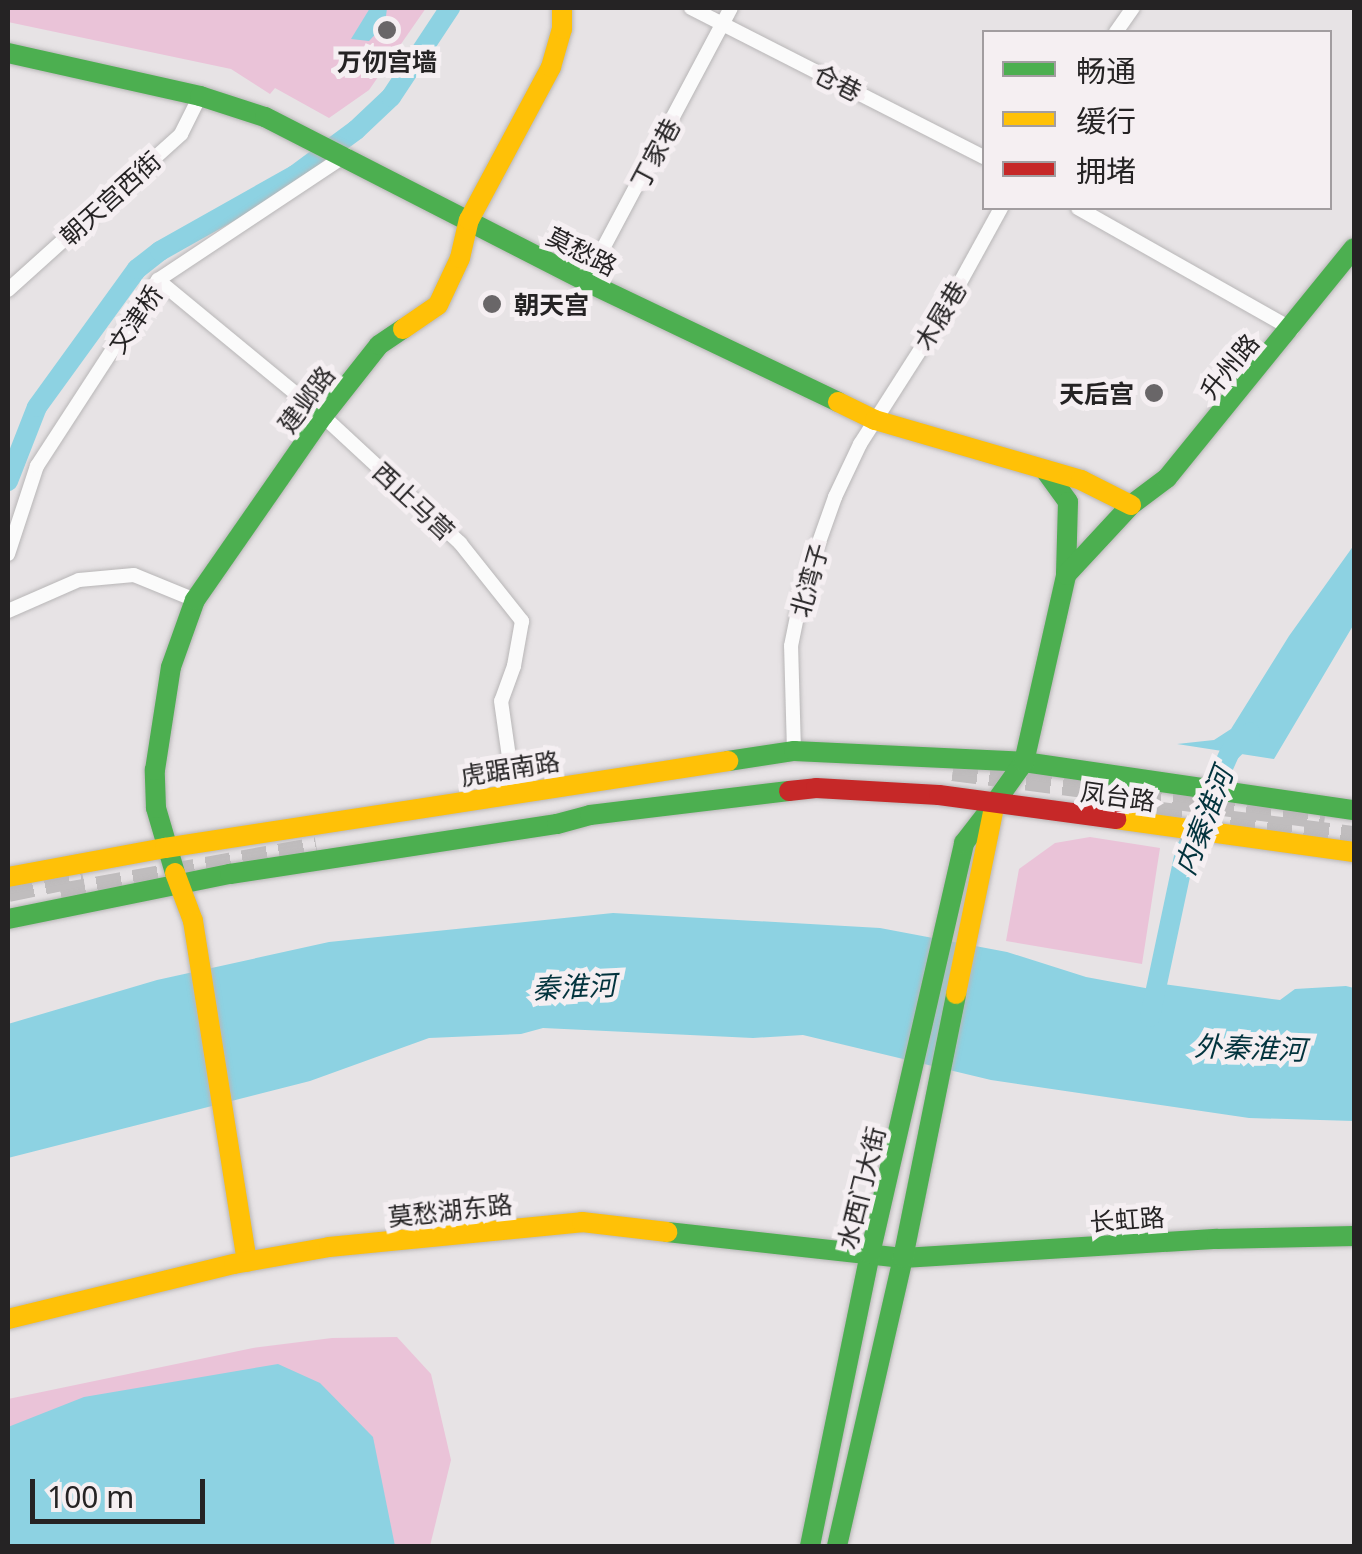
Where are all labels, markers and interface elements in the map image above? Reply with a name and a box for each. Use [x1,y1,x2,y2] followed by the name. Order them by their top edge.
[376,19,398,41] marker: 万仞宫墙
[982,30,1332,210] legend
[337,46,437,76] place label: 万仞宫墙
[1076,50,1136,91] text: 畅通
[809,57,867,107] street label: 仓巷
[1076,100,1136,141] text: 缓行
[624,113,686,193] street label: 丁家巷
[54,145,166,251] street label: 朝天宫西街
[1076,150,1136,191] text: 拥堵
[542,221,622,281] street label: 莫愁路
[908,275,972,355] street label: 木屐巷
[102,280,168,358] street label: 文津桥
[514,289,589,319] place label: 朝天宫
[479,291,505,317] marker: 朝天宫
[1193,328,1265,404] street label: 升州路
[271,360,341,438] street label: 建邺路
[1059,378,1134,408] place label: 天后宫
[1143,382,1165,404] marker: 天后宫
[367,456,461,546] street label: 西止马营
[784,540,834,620] street label: 北湾子
[458,745,562,791] street label: 虎踞南路
[1167,763,1239,879] water label: 内秦淮河
[1079,776,1157,816] street label: 凤台路
[531,967,617,1005] water label: 秦淮河
[1193,1028,1307,1066] water label: 外秦淮河
[831,1124,891,1252] street label: 水西门大街
[386,1189,514,1231] street label: 莫愁湖东路
[1089,1201,1165,1237] street label: 长虹路
[35,1459,210,1521] scale bar
[47,1476,134,1517] text: 100 m

